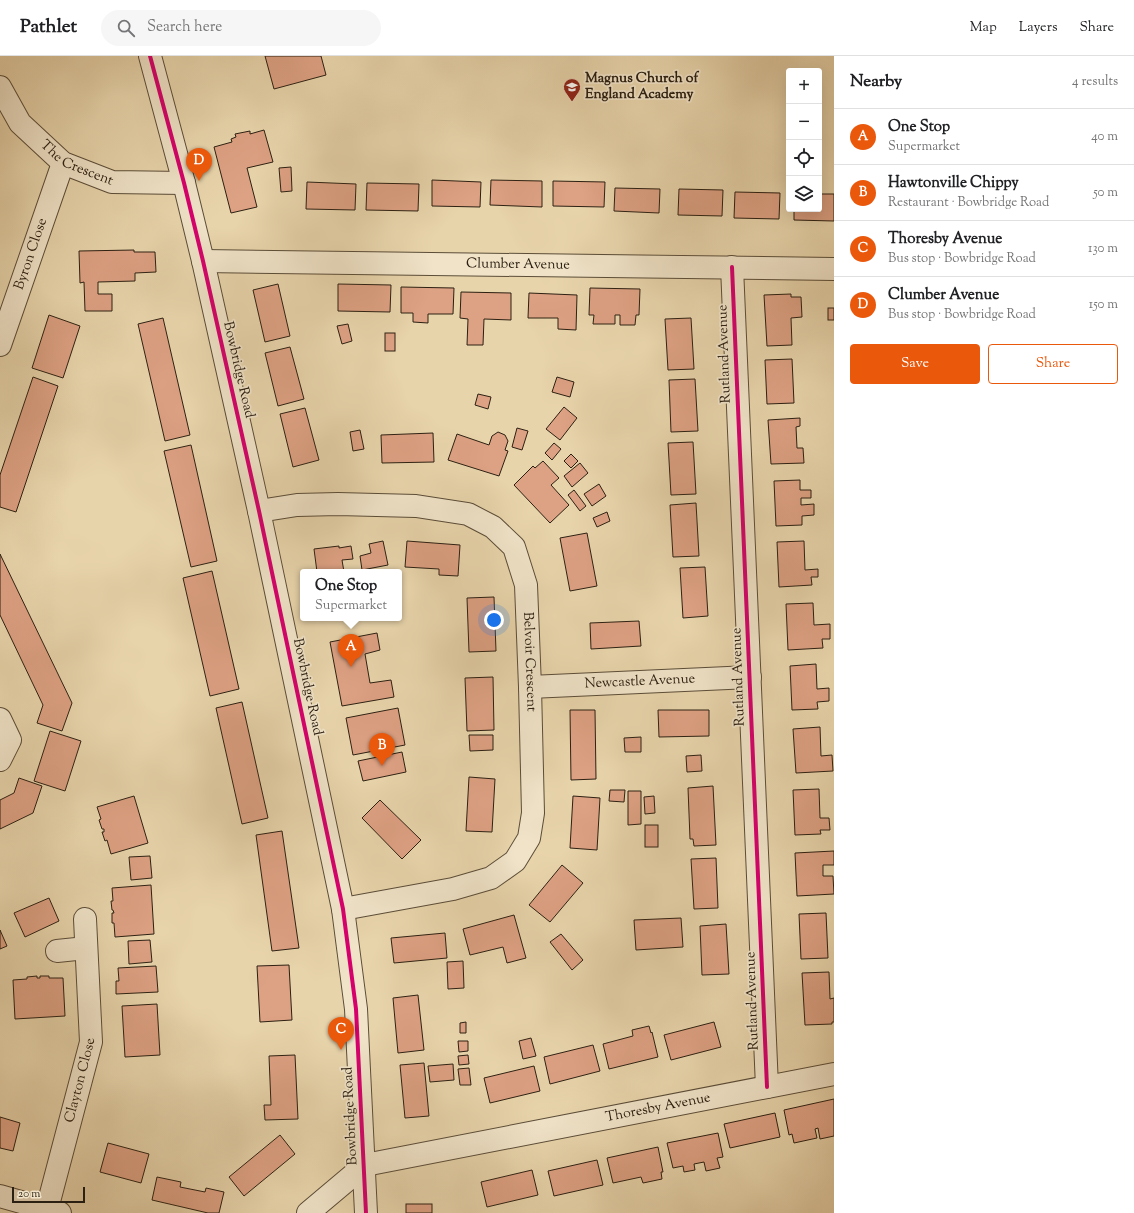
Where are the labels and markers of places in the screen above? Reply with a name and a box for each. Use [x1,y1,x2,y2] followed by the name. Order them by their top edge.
[585,69,699,105] place label: Magnus Church of England Academy
[562,77,582,102] school or university icon: Magnus Church of England Academy
[186,148,212,181] pin: D
[338,634,364,667] pin: A
[369,733,395,766] pin: B
[328,1017,354,1050] pin: C

